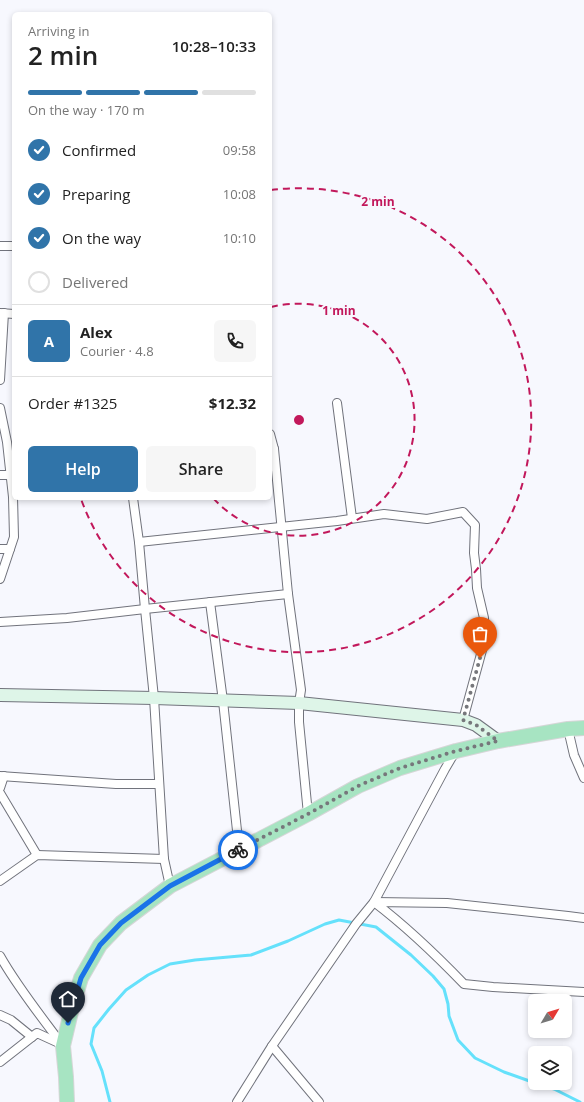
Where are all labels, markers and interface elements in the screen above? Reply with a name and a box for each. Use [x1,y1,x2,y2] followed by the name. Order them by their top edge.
[28,22,90,40] text: Arriving in
[172,36,256,56] text: 10:28–10:33
[28,37,98,73] text: 2 min
[28,101,144,119] text: On the way · 170 m
[28,139,50,161] icon: check
[62,140,136,160] text: Confirmed
[223,141,256,159] text: 09:58
[28,183,50,205] icon: check
[62,184,130,204] text: Preparing
[223,185,256,203] text: 10:08
[361,193,395,210] text: 2 min
[28,227,50,249] icon: check
[62,228,141,248] text: On the way
[223,229,256,247] text: 10:10
[62,272,129,292] text: Delivered
[322,302,356,319] text: 1 min
[214,320,256,362] button: phone
[80,322,112,342] text: Alex
[44,331,54,351] text: A
[80,342,154,360] text: Courier · 4.8
[28,393,117,413] text: Order #1325
[209,393,256,413] text: $12.32
[292,413,306,427] centre of rings
[28,446,138,492] button: Help
[146,446,256,492] button: Share
[463,617,497,658] pin
[469,623,491,645] icon: bag
[218,830,258,870] courier
[227,839,249,861] icon: bike
[51,982,85,1023] pin
[57,988,79,1010] icon: home
[528,994,572,1038] north arrow
[528,994,572,1090] map controls
[528,1046,572,1090] button: layers

